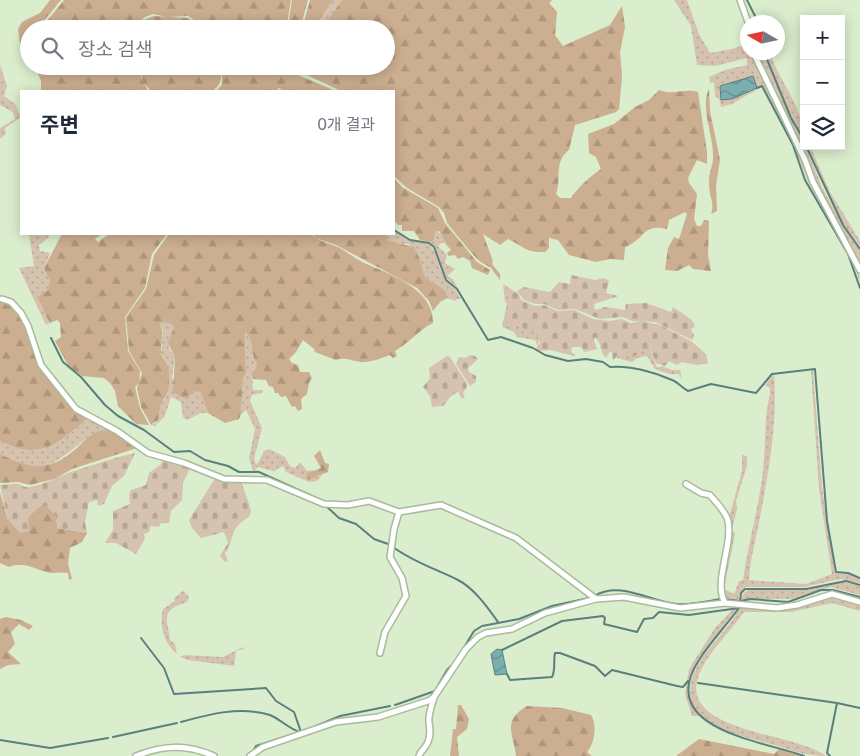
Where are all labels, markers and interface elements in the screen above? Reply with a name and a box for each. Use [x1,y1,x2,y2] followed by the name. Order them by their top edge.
[740,15,785,60] north arrow
[800,15,845,150] map controls
[800,15,845,60] button: +
[20,20,395,75] search box
[38,34,66,62] icon: search
[78,38,153,60] text: 장소 검색
[800,60,845,105] button: −
[800,105,845,150] button: layers
[40,112,79,137] text: 주변
[317,115,375,134] text: 0개 결과

